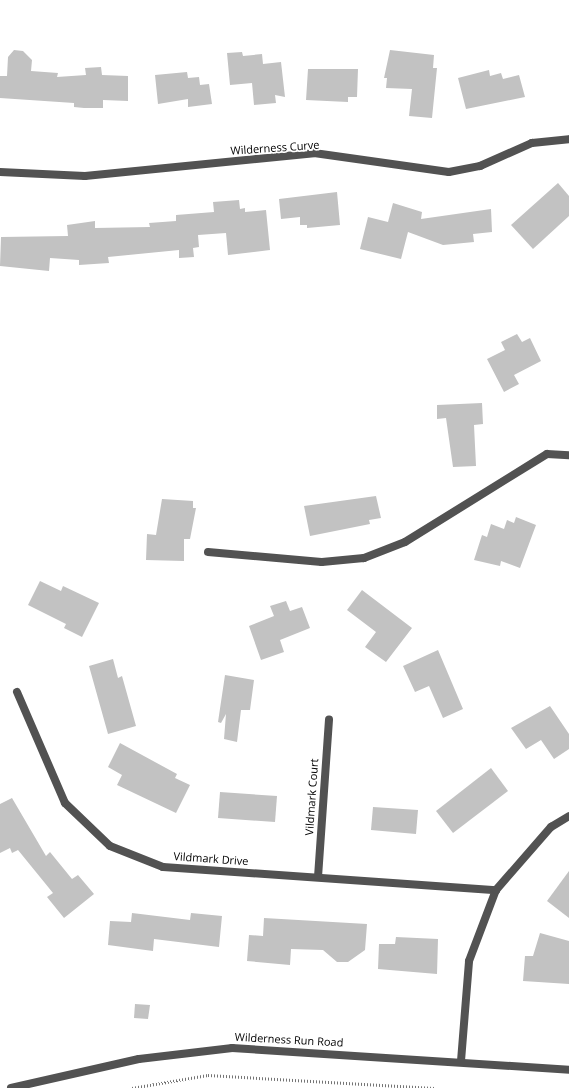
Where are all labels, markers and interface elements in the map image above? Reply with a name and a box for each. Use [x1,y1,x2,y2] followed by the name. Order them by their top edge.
[230,138,320,158] street label: Wilderness Curve
[303,758,321,836] street label: Vildmark Court
[173,850,249,868] street label: Vildmark Drive
[234,1031,344,1049] street label: Wilderness Run Road

